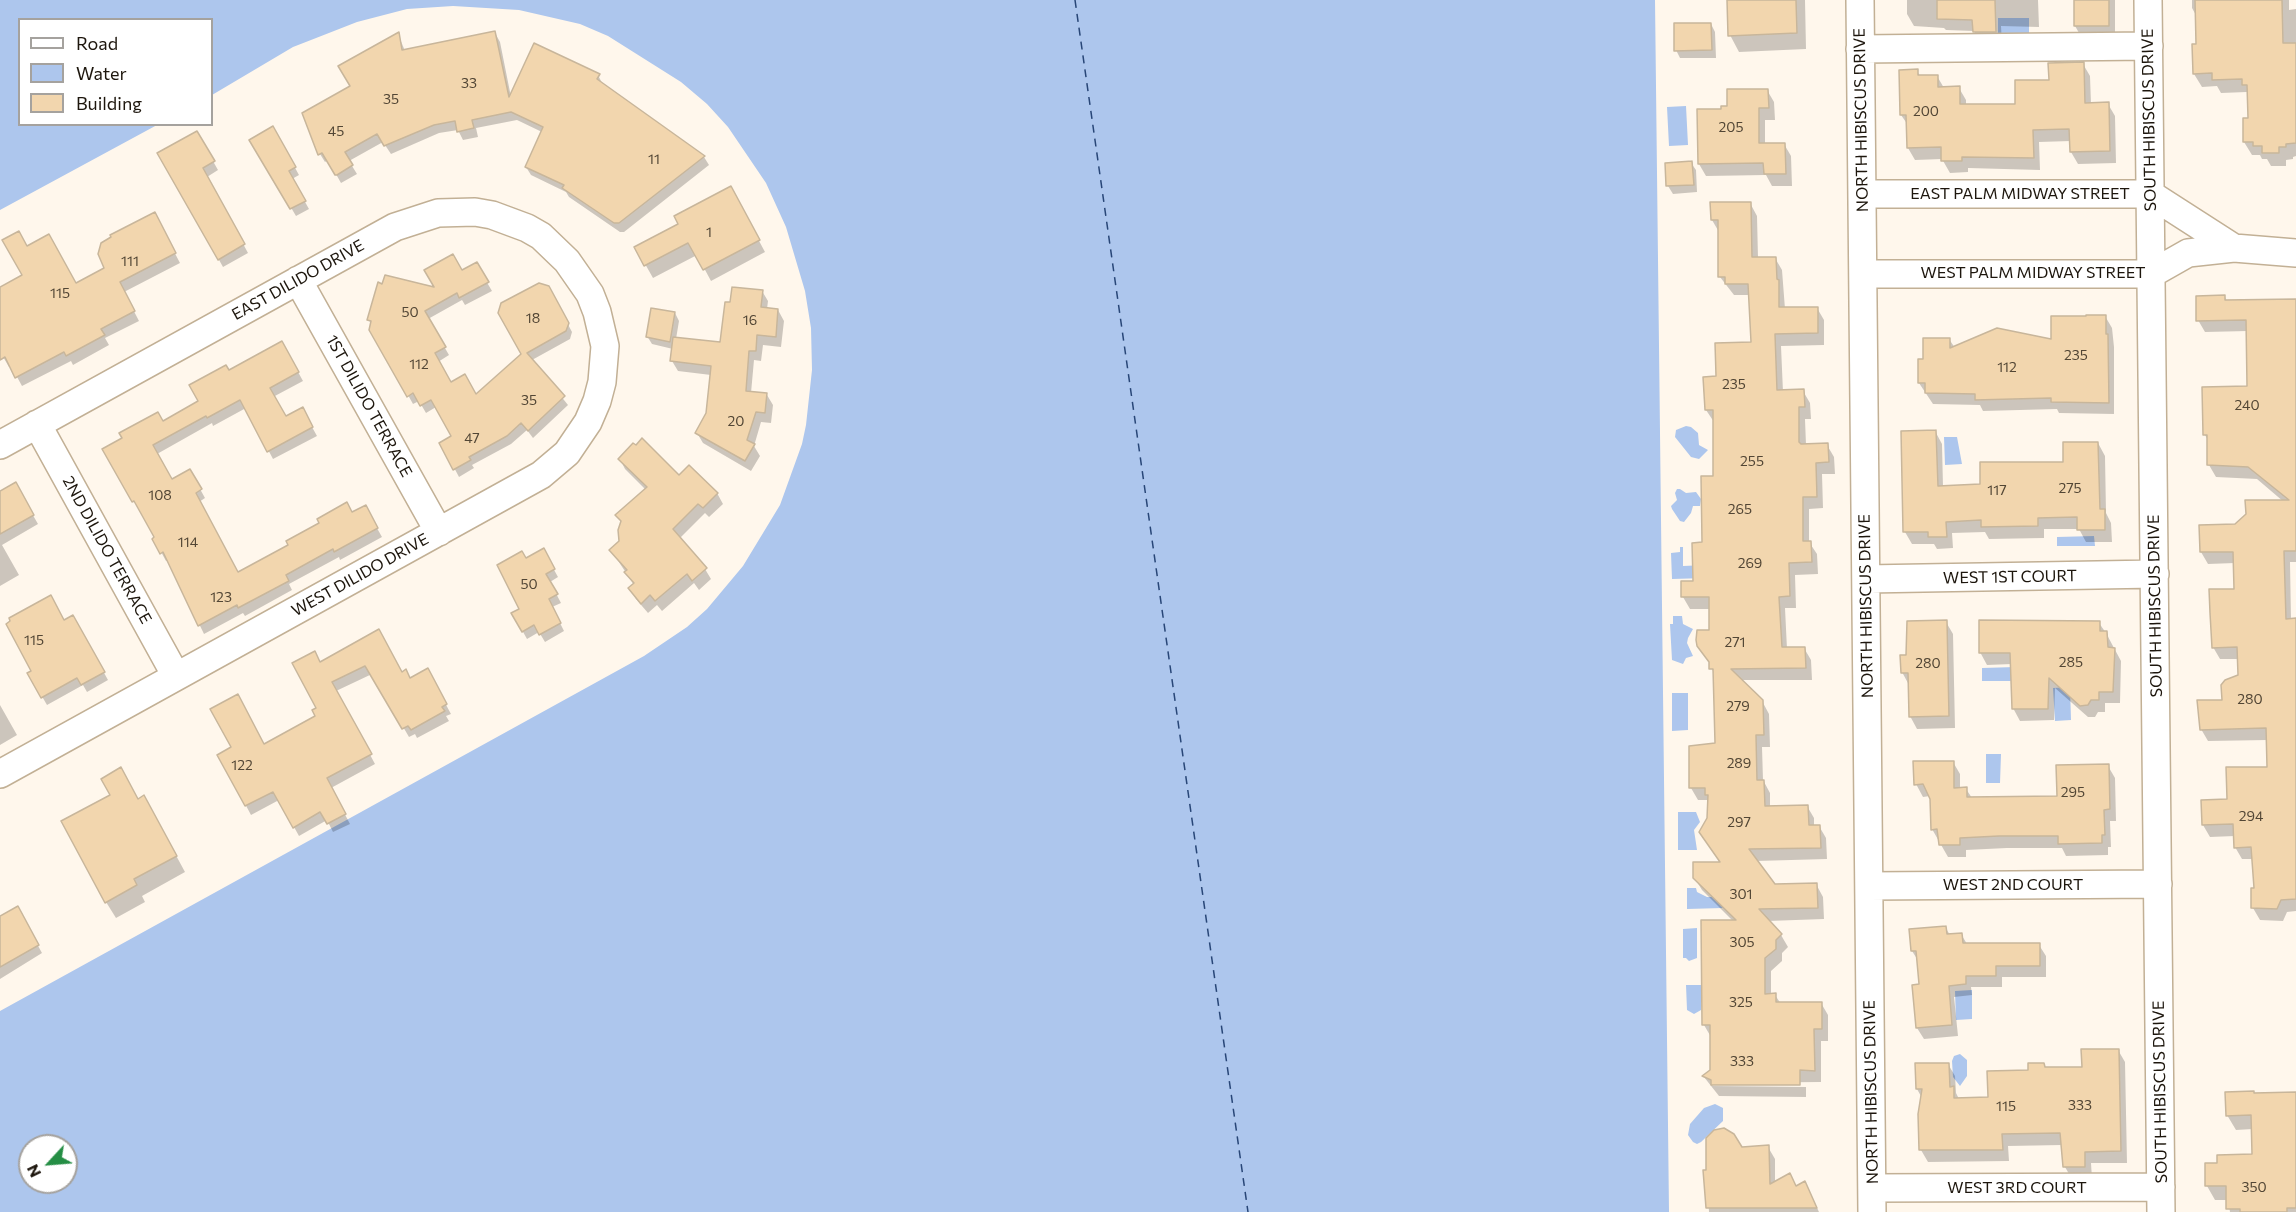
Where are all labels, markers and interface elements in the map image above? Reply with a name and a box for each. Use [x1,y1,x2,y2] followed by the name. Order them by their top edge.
[18,18,213,126] legend
[1850,28,1872,212] street label: NORTH HIBISCUS DRIVE
[2138,29,2160,211] street label: SOUTH HIBISCUS DRIVE
[76,32,118,54] text: Road
[76,62,127,84] text: Water
[461,75,477,91] house number: 33
[383,91,399,107] house number: 35
[76,92,142,114] text: Building
[1913,103,1939,119] house number: 200
[1719,119,1743,135] house number: 205
[328,123,344,139] house number: 45
[648,151,660,167] house number: 11
[1910,184,2130,204] street label: EAST PALM MIDWAY STREET
[706,224,712,240] house number: 1
[228,236,368,324] street label: EAST DILIDO DRIVE
[121,253,139,269] house number: 111
[1920,263,2146,283] street label: WEST PALM MIDWAY STREET
[50,285,70,301] house number: 115
[401,304,419,320] house number: 50
[526,310,540,326] house number: 18
[743,312,757,328] house number: 16
[322,332,416,480] street label: 1ST DILIDO TERRACE
[2064,347,2088,363] house number: 235
[409,356,429,372] house number: 112
[1997,359,2017,375] house number: 112
[1722,376,1746,392] house number: 235
[521,392,537,408] house number: 35
[2234,397,2260,413] house number: 240
[728,413,744,429] house number: 20
[464,430,480,446] house number: 47
[1740,453,1764,469] house number: 255
[58,473,156,627] street label: 2ND DILIDO TERRACE
[2058,480,2082,496] house number: 275
[1987,482,2007,498] house number: 117
[148,487,172,503] house number: 108
[1728,501,1752,517] house number: 265
[1855,514,1877,698] street label: NORTH HIBISCUS DRIVE
[2144,515,2166,697] street label: SOUTH HIBISCUS DRIVE
[288,529,432,621] street label: WEST DILIDO DRIVE
[178,534,198,550] house number: 114
[1738,555,1762,571] house number: 269
[1943,566,2077,588] street label: WEST 1ST COURT
[520,576,538,592] house number: 50
[210,589,232,605] house number: 123
[24,632,44,648] house number: 115
[1724,634,1746,650] house number: 271
[2059,654,2083,670] house number: 285
[1915,655,1941,671] house number: 280
[2237,691,2263,707] house number: 280
[1726,698,1750,714] house number: 279
[1727,755,1751,771] house number: 289
[231,757,253,773] house number: 122
[2061,784,2085,800] house number: 295
[2239,808,2263,824] house number: 294
[1727,814,1751,830] house number: 297
[1943,875,2083,895] street label: WEST 2ND COURT
[1729,886,1753,902] house number: 301
[1729,934,1755,950] house number: 305
[1729,994,1753,1010] house number: 325
[1860,1000,1882,1184] street label: NORTH HIBISCUS DRIVE
[2149,1001,2171,1183] street label: SOUTH HIBISCUS DRIVE
[1730,1053,1754,1069] house number: 333
[2068,1097,2092,1113] house number: 333
[1996,1098,2016,1114] house number: 115
[18,1134,78,1194] north arrow
[22,1162,44,1181] text: N
[1947,1178,2087,1198] street label: WEST 3RD COURT
[2241,1179,2267,1195] house number: 350

